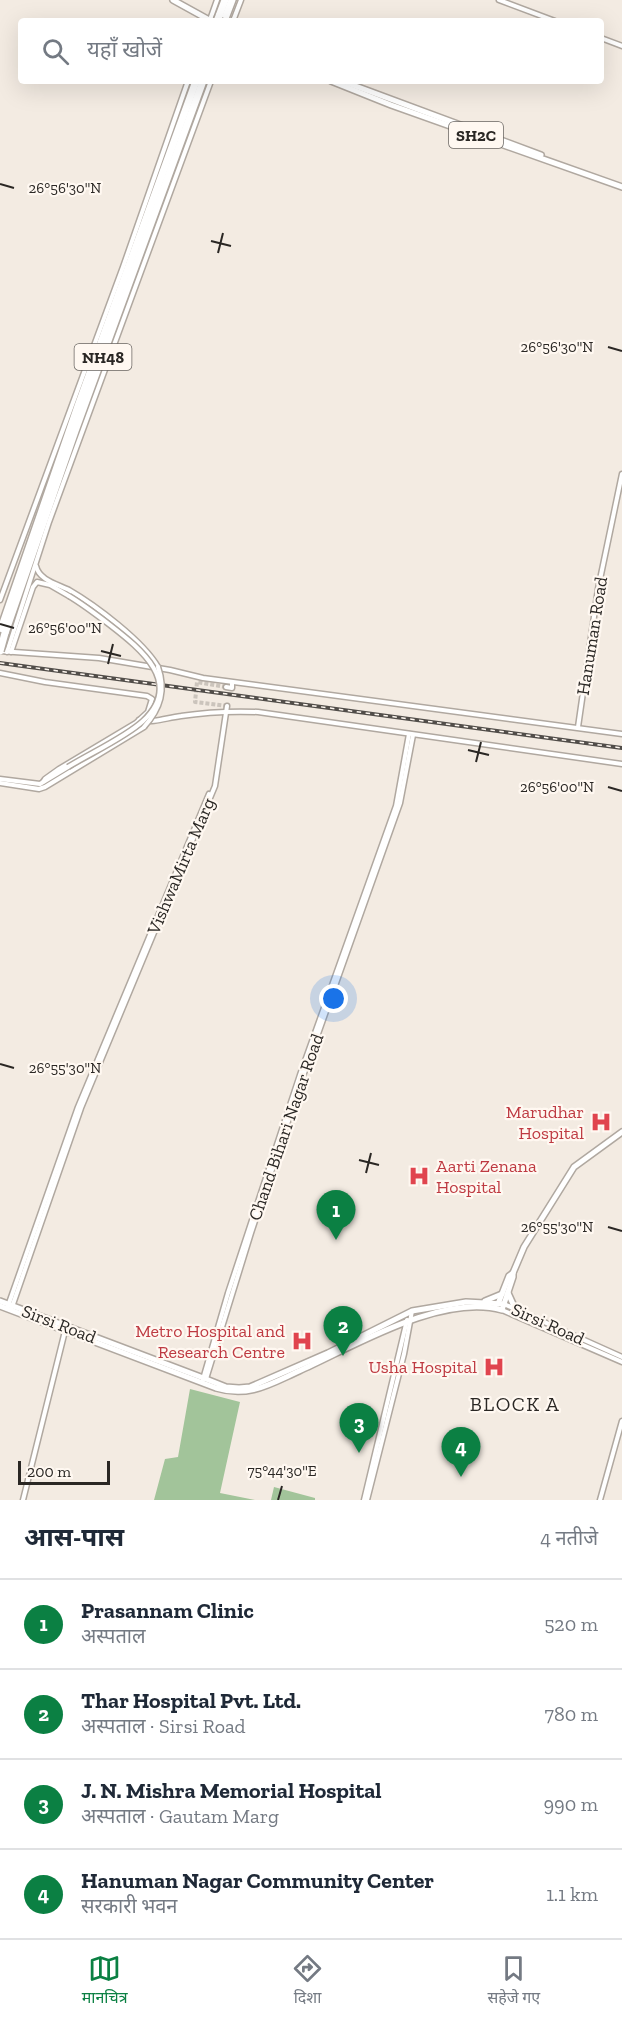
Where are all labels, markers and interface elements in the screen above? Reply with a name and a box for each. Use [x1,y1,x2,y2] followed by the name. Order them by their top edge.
[18,18,604,84] search box
[39,35,72,68] icon: search
[87,36,162,63] text: यहाँ खोजें
[449,122,503,148] road number: SH2C
[29,179,101,197] text: 26°56'30"N
[521,338,593,356] text: 26°56'30"N
[74,344,132,370] road number: NH48
[572,575,612,697] street label: Hanuman Road
[28,619,102,637] text: 26°56'00"N
[520,778,594,796] text: 26°56'00"N
[142,794,220,939] street label: VishwaMirta Marg
[319,984,348,1013] your location
[244,1031,328,1223] street label: Chand Bihari Nagar Road
[29,1059,101,1077] text: 26°55'30"N
[506,1101,584,1144] place label: Marudhar Hospital
[589,1110,613,1134] hospital icon: Marudhar Hospital
[436,1155,537,1198] place label: Aarti Zenana Hospital
[407,1164,431,1188] hospital icon: Aarti Zenana Hospital
[316,1190,356,1240] pin: 1
[521,1218,593,1236] text: 26°55'30"N
[508,1298,588,1350] street label: Sirsi Road
[19,1300,99,1348] street label: Sirsi Road
[324,1306,362,1356] pin: 2
[135,1320,285,1363] place label: Metro Hospital and Research Centre
[290,1329,314,1353] hospital icon: Metro Hospital and Research Centre
[482,1355,506,1379] hospital icon: Usha Hospital
[368,1356,477,1378] place label: Usha Hospital
[470,1392,560,1416] district label: BLOCK A
[340,1404,378,1453] pin: 3
[442,1428,480,1477] pin: 4
[18,1458,110,1486] scale bar
[27,1462,71,1481] text: 200 m
[247,1462,317,1480] text: 75°44'30"E
[24,1521,124,1553] text: आस-पास
[540,1526,598,1550] text: 4 नतीजे
[81,1597,254,1624] text: Prasannam Clinic
[39,1612,48,1636] text: 1
[544,1612,598,1636] text: 520 m
[81,1624,146,1648] text: अस्पताल
[81,1687,301,1714] text: Thar Hospital Pvt. Ltd.
[38,1702,49,1726] text: 2
[545,1702,598,1726] text: 780 m
[81,1714,246,1738] text: अस्पताल · Sirsi Road
[81,1777,382,1804] text: J. N. Mishra Memorial Hospital
[38,1792,49,1816] text: 3
[543,1792,598,1816] text: 990 m
[81,1804,279,1828] text: अस्पताल · Gautam Marg
[81,1867,434,1894] text: Hanuman Nagar Community Center
[38,1882,49,1906] text: 4
[546,1882,598,1906] text: 1.1 km
[81,1894,177,1918] text: सरकारी भवन
[82,1952,127,2010] tab: मानचित्र
[291,1952,324,2010] tab: दिशा
[488,1952,540,2010] tab: सहेजे गए

